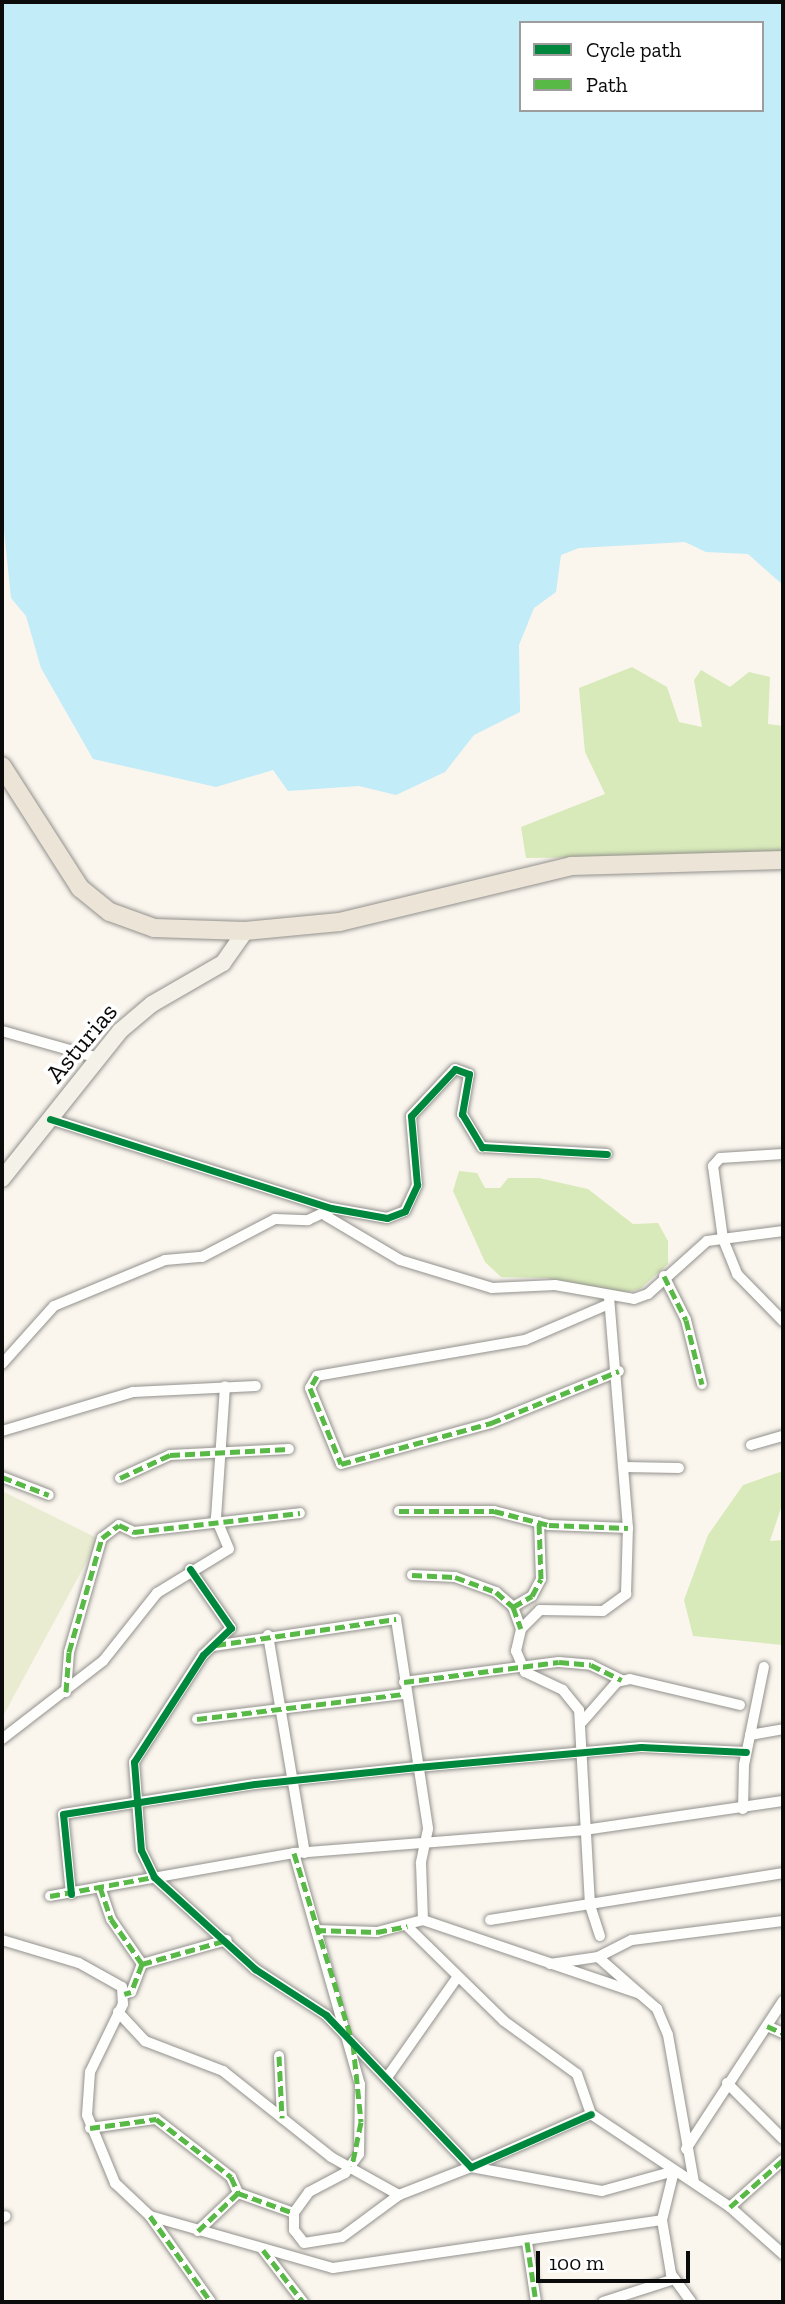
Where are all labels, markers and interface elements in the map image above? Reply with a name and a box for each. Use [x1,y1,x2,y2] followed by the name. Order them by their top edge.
[519,21,764,112] legend
[586,37,681,62] text: Cycle path
[586,72,628,97] text: Path
[40,997,124,1089] street label: Asturias
[540,2238,694,2282] scale bar
[549,2250,604,2275] text: 100 m

